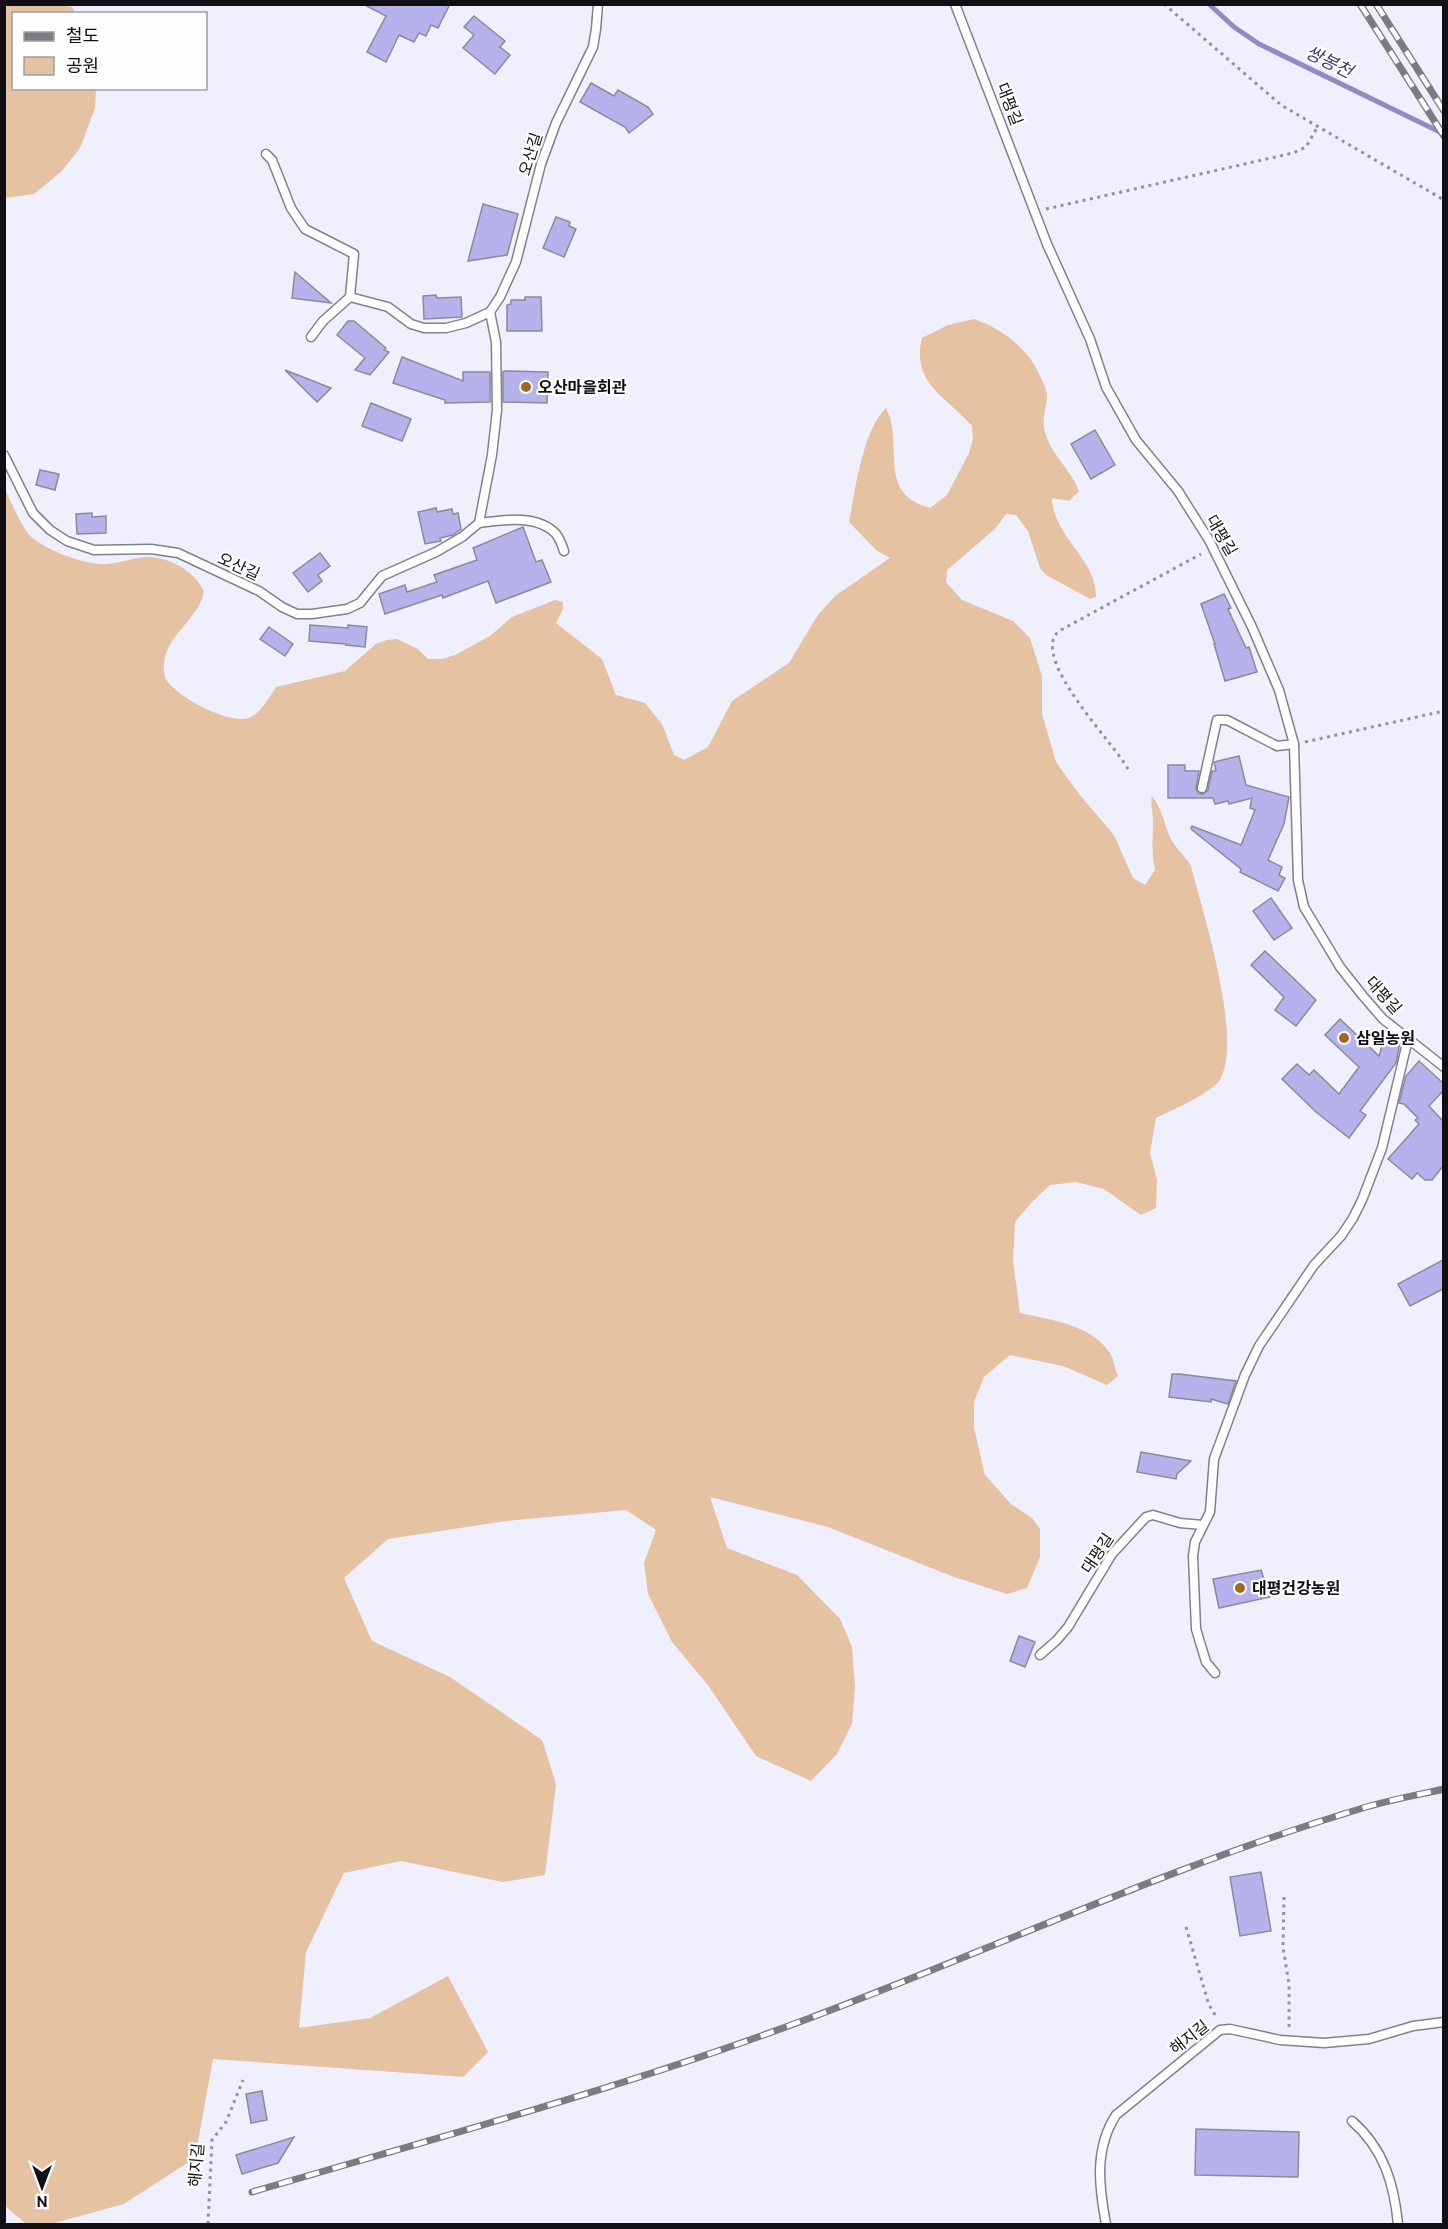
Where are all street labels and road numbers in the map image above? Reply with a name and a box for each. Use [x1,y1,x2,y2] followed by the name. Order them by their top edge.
[993,80,1026,128] street label: 대평길
[515,130,546,178] street label: 오산길
[1202,511,1241,559] street label: 대평길
[215,549,263,584] street label: 오산길
[1362,973,1405,1018] street label: 대평길
[1077,1530,1118,1577] street label: 대평길
[1166,2016,1213,2058] street label: 해지길
[185,2142,208,2188] street label: 해지길

